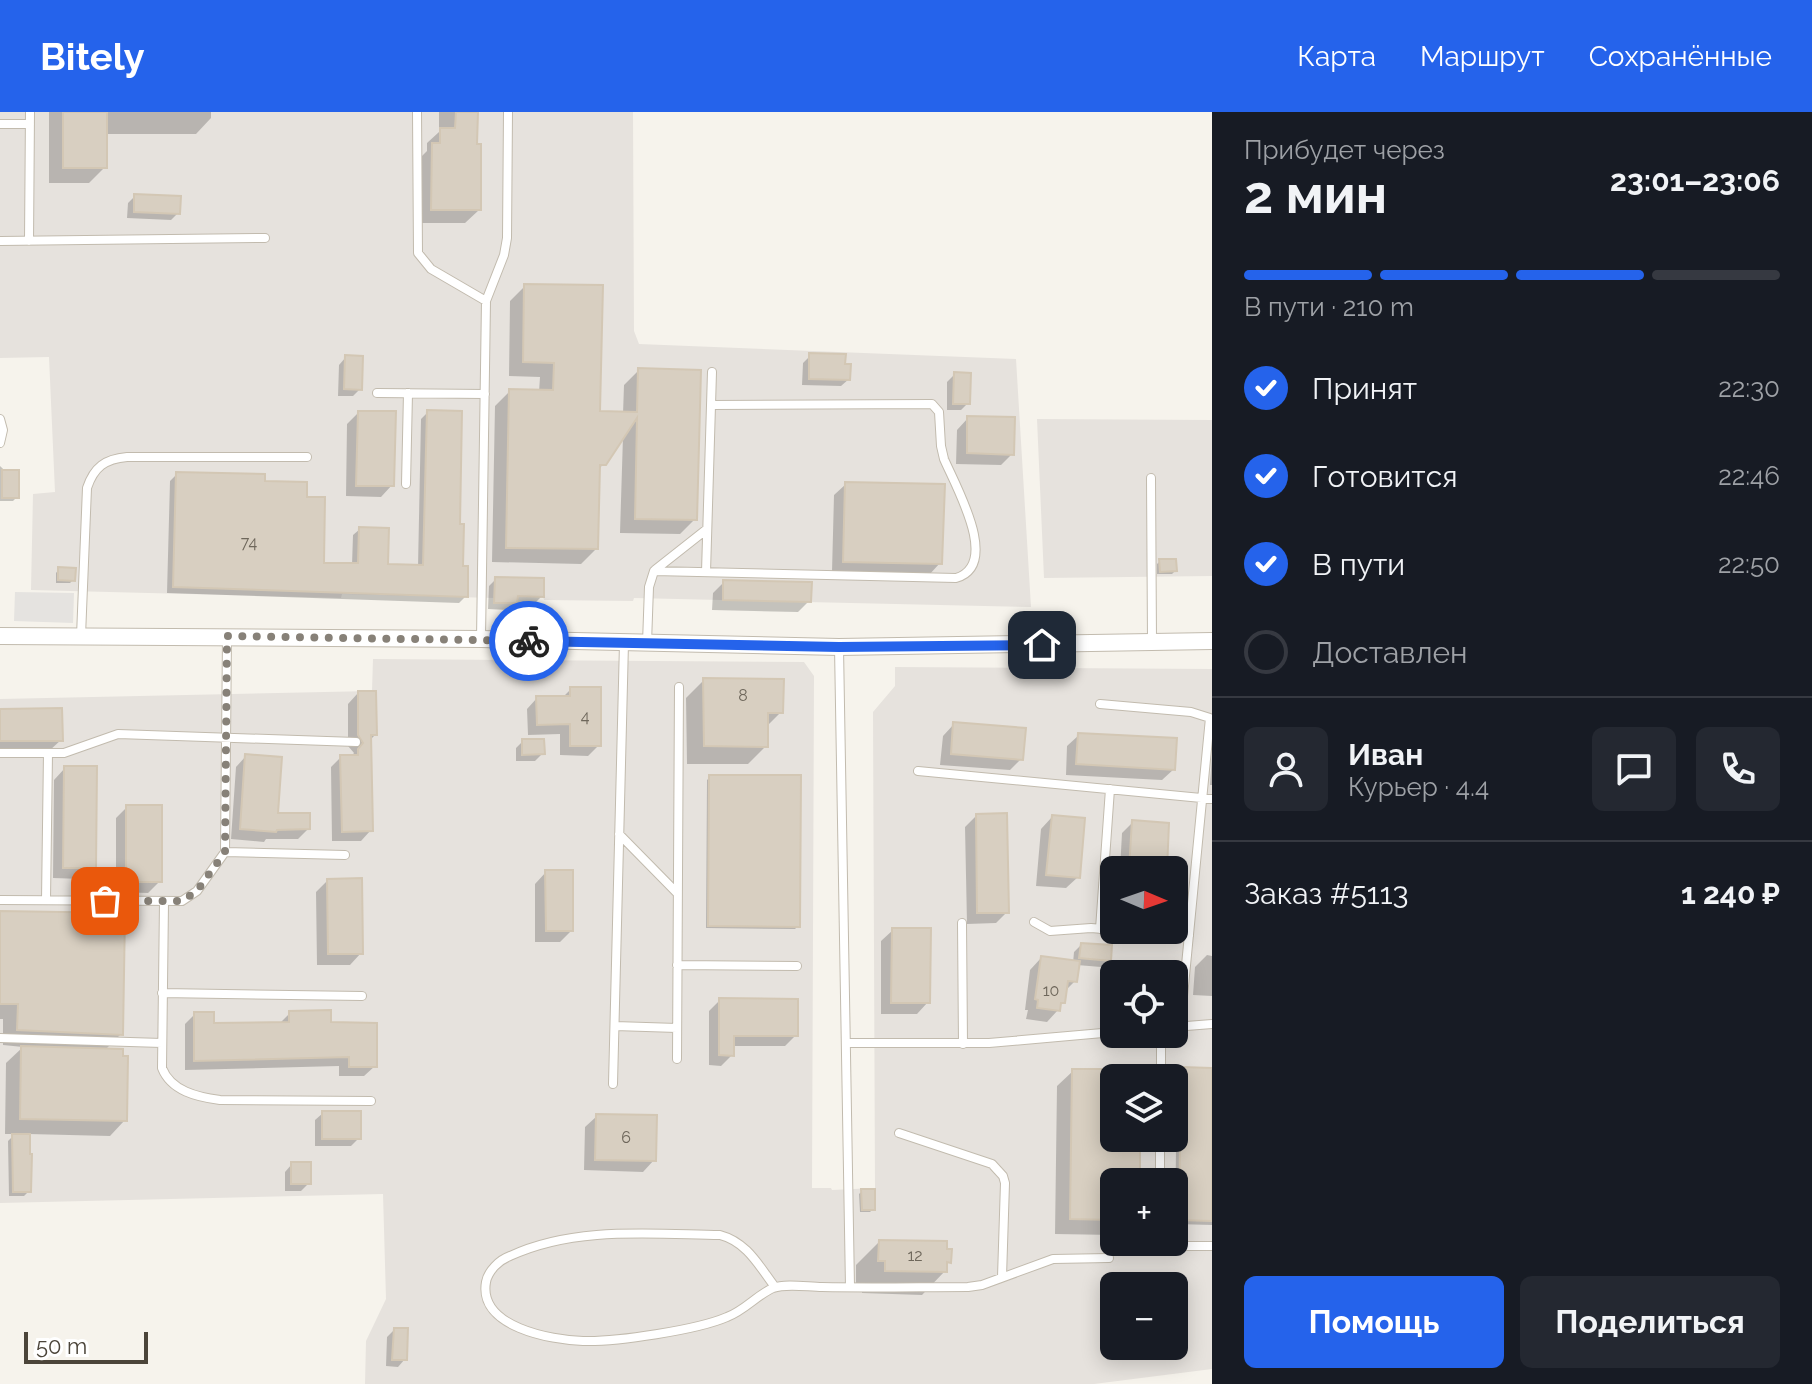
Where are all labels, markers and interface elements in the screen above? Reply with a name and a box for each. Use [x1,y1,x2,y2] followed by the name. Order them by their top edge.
[40,34,145,79] text: Bitely
[1297,40,1376,73] text: Карта
[1420,40,1545,73] text: Маршрут
[1589,40,1772,73] text: Сохранённые
[1244,135,1445,165] text: Прибудет через
[1610,163,1780,198] text: 23:01–23:06
[1244,164,1387,225] text: 2 мин
[1244,292,1414,322] text: В пути · 210 m
[1244,366,1288,410] icon: check
[1312,371,1417,406] text: Принят
[1718,373,1780,403] text: 22:30
[1244,454,1288,498] icon: check
[1312,459,1458,494] text: Готовится
[1718,461,1780,491] text: 22:46
[241,533,257,552] house number: 74
[1244,542,1288,586] icon: check
[1312,547,1405,582] text: В пути
[1718,549,1780,579] text: 22:50
[489,601,569,681] courier
[1008,611,1076,679] pin
[507,619,551,663] icon: bike
[1020,623,1064,667] icon: home
[1312,635,1468,670] text: Доставлен
[738,686,748,705] house number: 8
[581,707,590,726] house number: 4
[1244,727,1328,811] button: person
[1592,727,1676,811] button: chat
[1696,727,1780,811] button: phone
[1348,737,1423,772] text: Иван
[1348,772,1489,802] text: Курьер · 4.4
[1100,856,1188,944] north arrow
[1100,856,1188,1360] map controls
[71,867,139,935] pin
[1244,876,1409,911] text: Заказ #5113
[1681,876,1780,911] text: 1 240 ₽
[83,879,127,923] icon: bag
[1100,960,1188,1048] button: locate
[1043,981,1059,1000] house number: 10
[1100,1064,1188,1152] button: layers
[621,1128,631,1147] house number: 6
[1100,1168,1188,1256] button: +
[907,1246,923,1265] house number: 12
[1100,1272,1188,1360] button: −
[1244,1276,1504,1368] button: Помощь
[1520,1276,1780,1368] button: Поделиться
[24,1328,148,1364] scale bar
[36,1333,87,1359] text: 50 m

